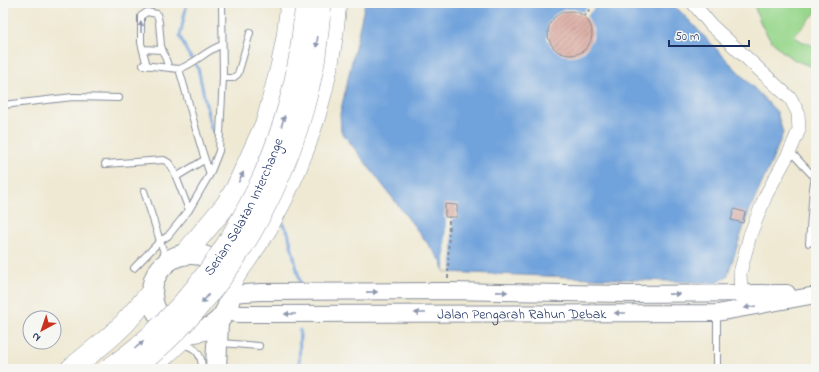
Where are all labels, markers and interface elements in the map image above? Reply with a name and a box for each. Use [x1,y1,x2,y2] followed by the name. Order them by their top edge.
[138,20,144,33] one-way arrow
[669,22,749,48] scale bar
[675,28,699,46] text: 50 m
[314,36,320,48] one-way arrow
[280,114,286,126] one-way arrow
[199,135,290,281] street label: Serian Selatan Interchange
[238,172,244,183] one-way arrow
[366,289,379,295] one-way arrow
[496,289,509,295] one-way arrow
[668,291,681,297] one-way arrow
[200,294,209,304] one-way arrow
[437,304,607,326] street label: Jalan Pengarah Rahun Debak
[744,304,756,310] one-way arrow
[22,310,62,350] north arrow
[413,310,426,316] one-way arrow
[613,310,626,316] one-way arrow
[283,311,296,317] one-way arrow
[28,328,44,345] text: N
[134,340,145,349] one-way arrow

